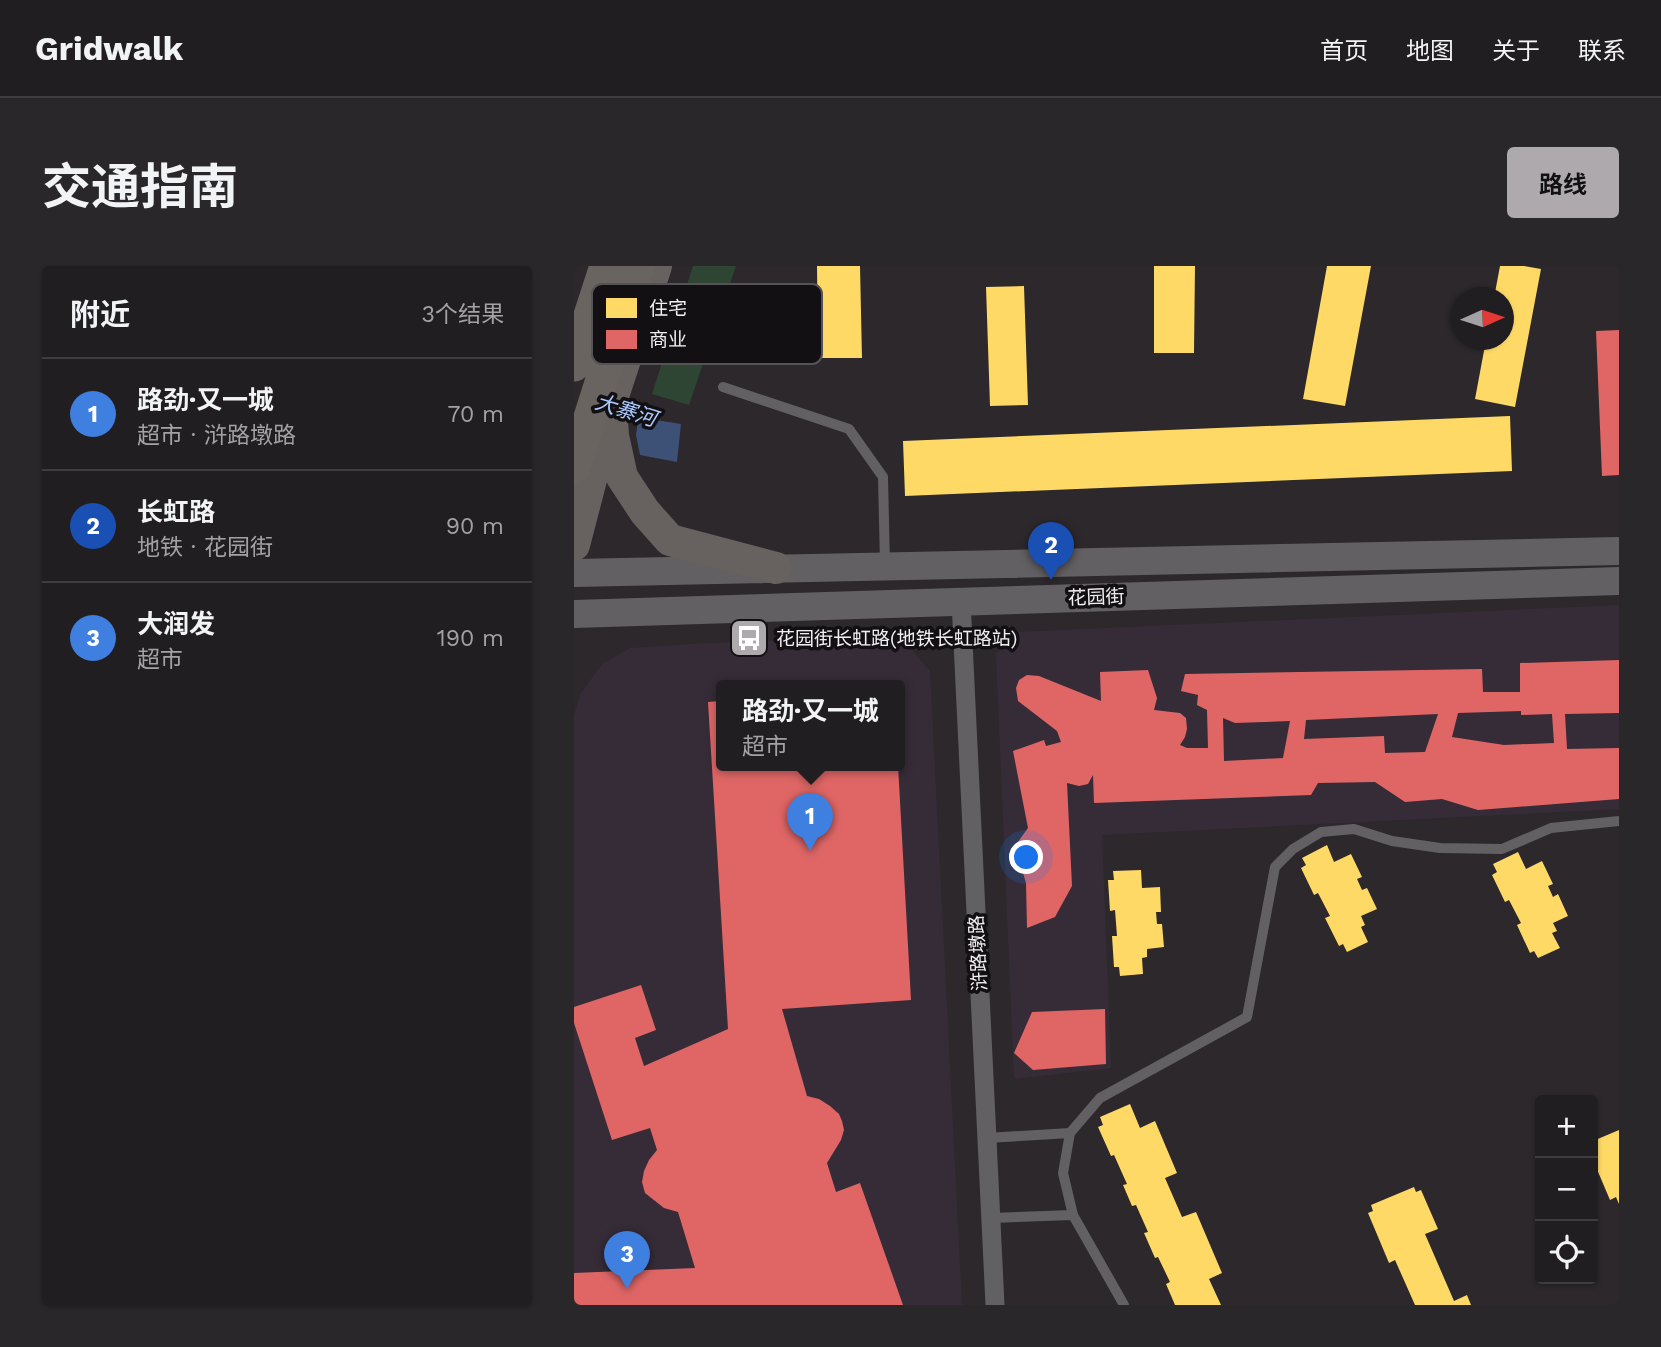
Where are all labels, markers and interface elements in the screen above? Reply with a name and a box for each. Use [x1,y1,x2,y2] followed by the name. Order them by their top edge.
[35,29,183,68] text: Gridwalk
[1320,37,1368,65] text: 首页
[1406,37,1454,65] text: 地图
[1492,37,1540,65] text: 关于
[1578,37,1626,65] text: 联系
[1507,147,1619,218] button: 路线
[42,158,238,216] text: 交通指南
[592,284,822,364] legend
[1451,287,1514,350] north arrow
[70,297,130,332] text: 附近
[649,297,687,320] text: 住宅
[422,301,504,328] text: 3个结果
[649,328,687,351] text: 商业
[137,385,274,415] text: 路劲·又一城
[592,389,664,432] water label: 大寨河
[88,401,98,428] text: 1
[447,401,504,428] text: 70 m
[137,422,296,449] text: 超市 · 浒路墩路
[137,497,215,527] text: 长虹路
[86,513,100,540] text: 2
[446,513,504,540] text: 90 m
[1028,522,1074,580] pin: 2
[137,534,273,561] text: 地铁 · 花园街
[1067,585,1125,609] street label: 花园街
[137,609,215,639] text: 大润发
[728,617,770,659] bus stop icon: 花园街长虹路(地铁长虹路站)
[86,625,100,652] text: 3
[437,625,504,652] text: 190 m
[776,627,1017,650] place label: 花园街长虹路(地铁长虹路站)
[137,646,183,673] text: 超市
[716,680,905,771] popup
[742,696,879,726] text: 路劲·又一城
[742,733,788,760] text: 超市
[787,793,833,851] pin: 1
[1009,840,1043,874] your location
[965,914,991,992] street label: 浒路墩路
[1535,1095,1598,1284] map controls
[1535,1095,1598,1158] button: +
[1535,1158,1598,1221] button: −
[1535,1221,1598,1284] button: locate
[604,1231,650,1289] pin: 3

